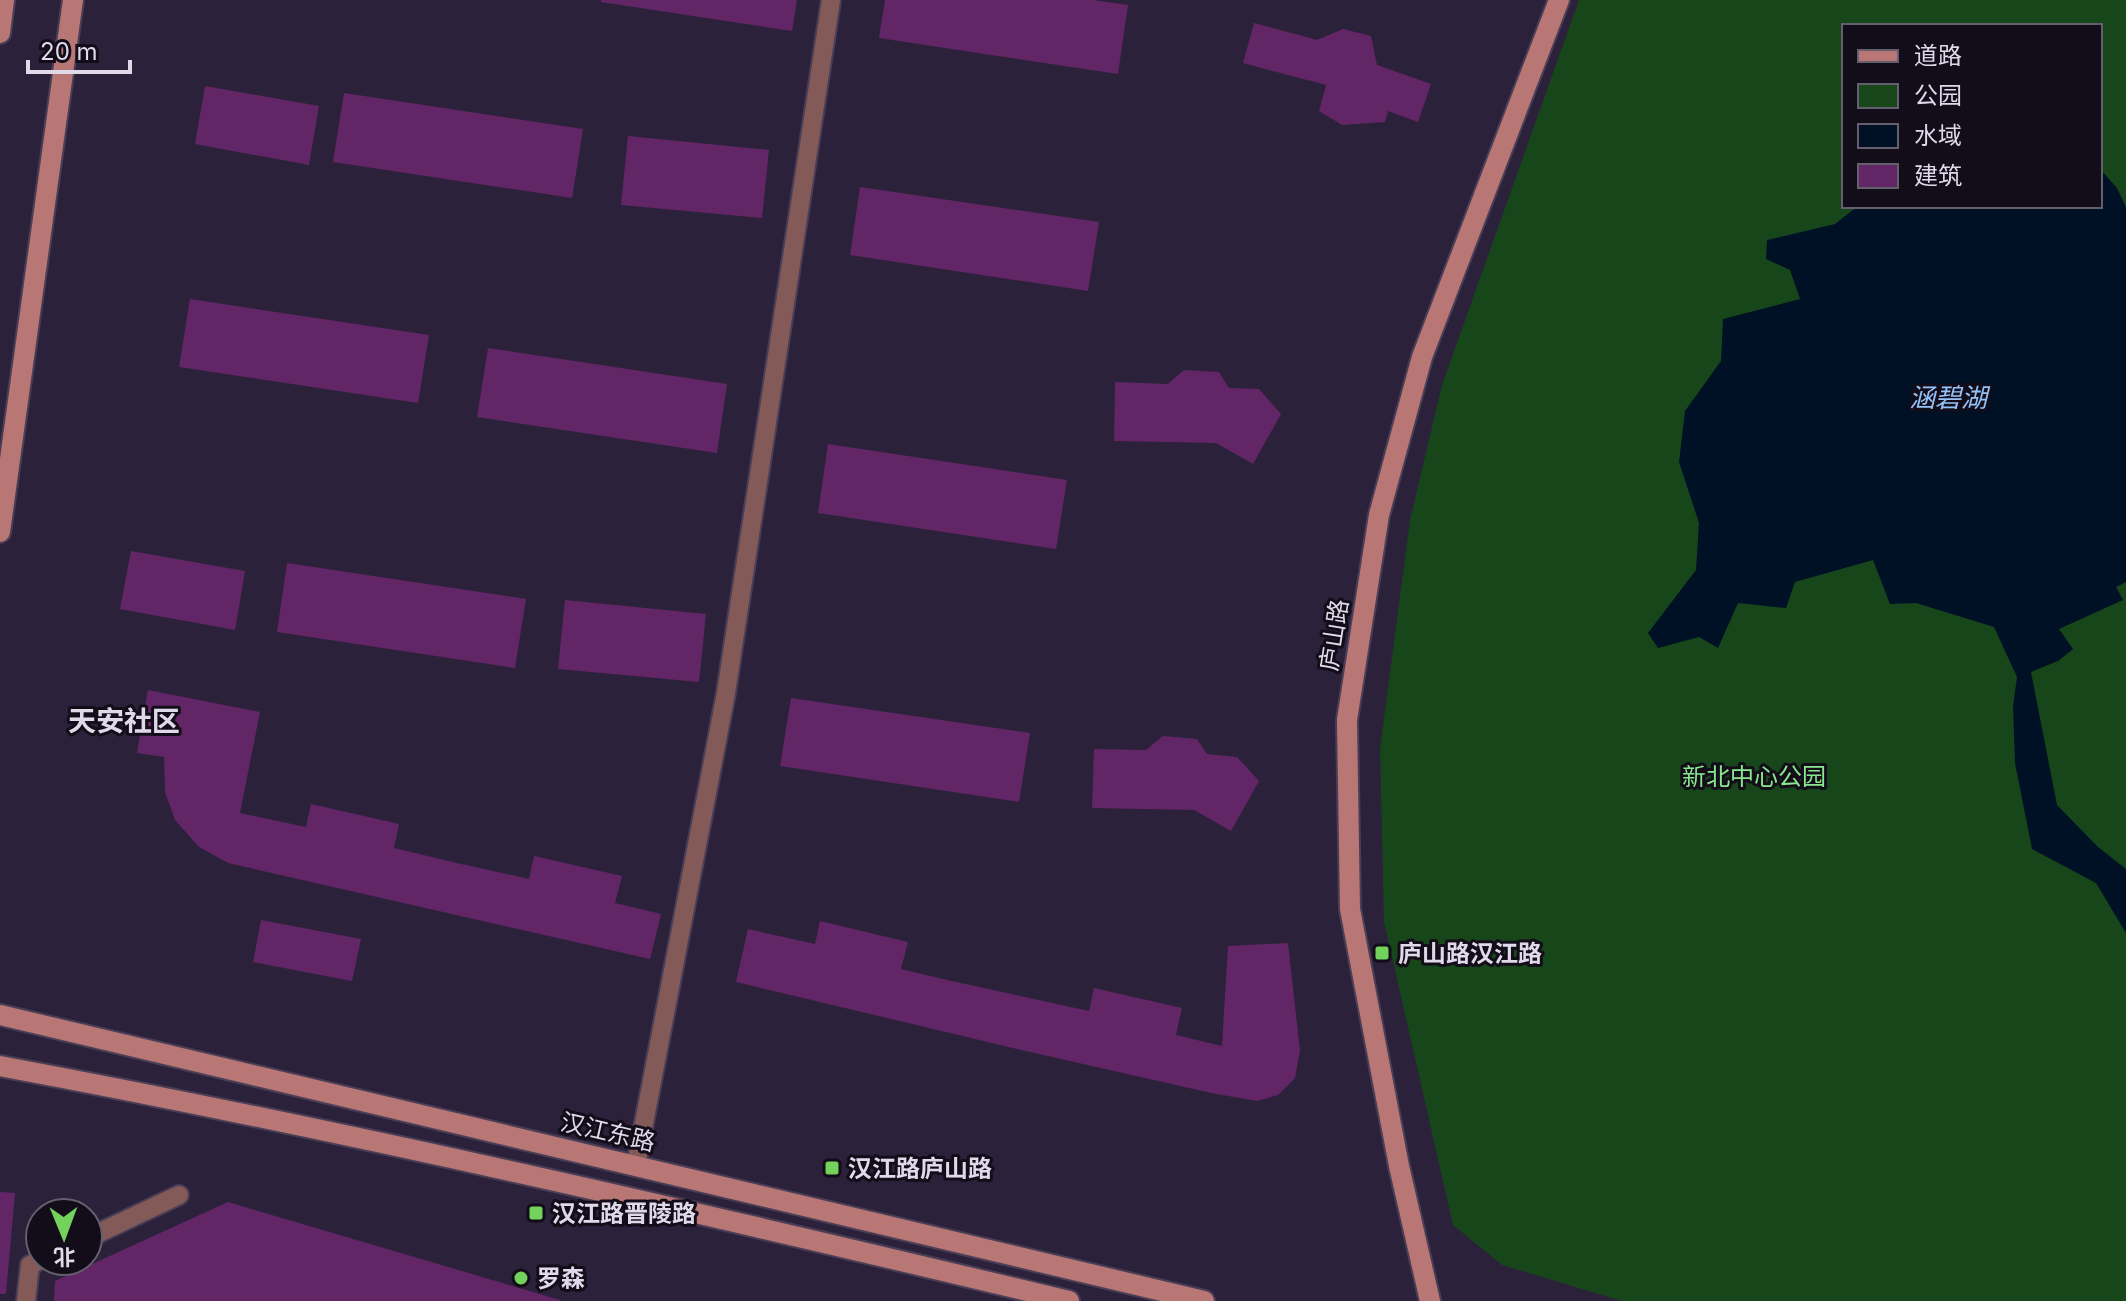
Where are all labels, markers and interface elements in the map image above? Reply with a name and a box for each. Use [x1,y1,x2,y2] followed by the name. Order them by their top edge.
[28,24,130,74] scale bar
[1842,24,2102,208] legend
[40,37,98,66] text: 20 m
[1914,41,1962,70] text: 道路
[1914,81,1962,110] text: 公园
[1914,121,1962,150] text: 水域
[1914,161,1962,190] text: 建筑
[1909,382,1991,413] water label: 涵碧湖
[1314,597,1354,673] street label: 庐山路
[68,704,180,738] district label: 天安社区
[1682,762,1826,791] park label: 新北中心公园
[1398,939,1542,968] place label: 庐山路汉江路
[1373,944,1391,962] marker: 庐山路汉江路
[558,1107,658,1157] street label: 汉江东路
[848,1154,992,1183] place label: 汉江路庐山路
[823,1159,841,1177] marker: 汉江路庐山路
[24,1197,104,1277] north arrow
[552,1199,696,1228] place label: 汉江路晋陵路
[527,1204,545,1222] marker: 汉江路晋陵路
[53,1244,76,1270] text: 北
[537,1264,585,1293] place label: 罗森
[512,1269,530,1287] marker: 罗森

